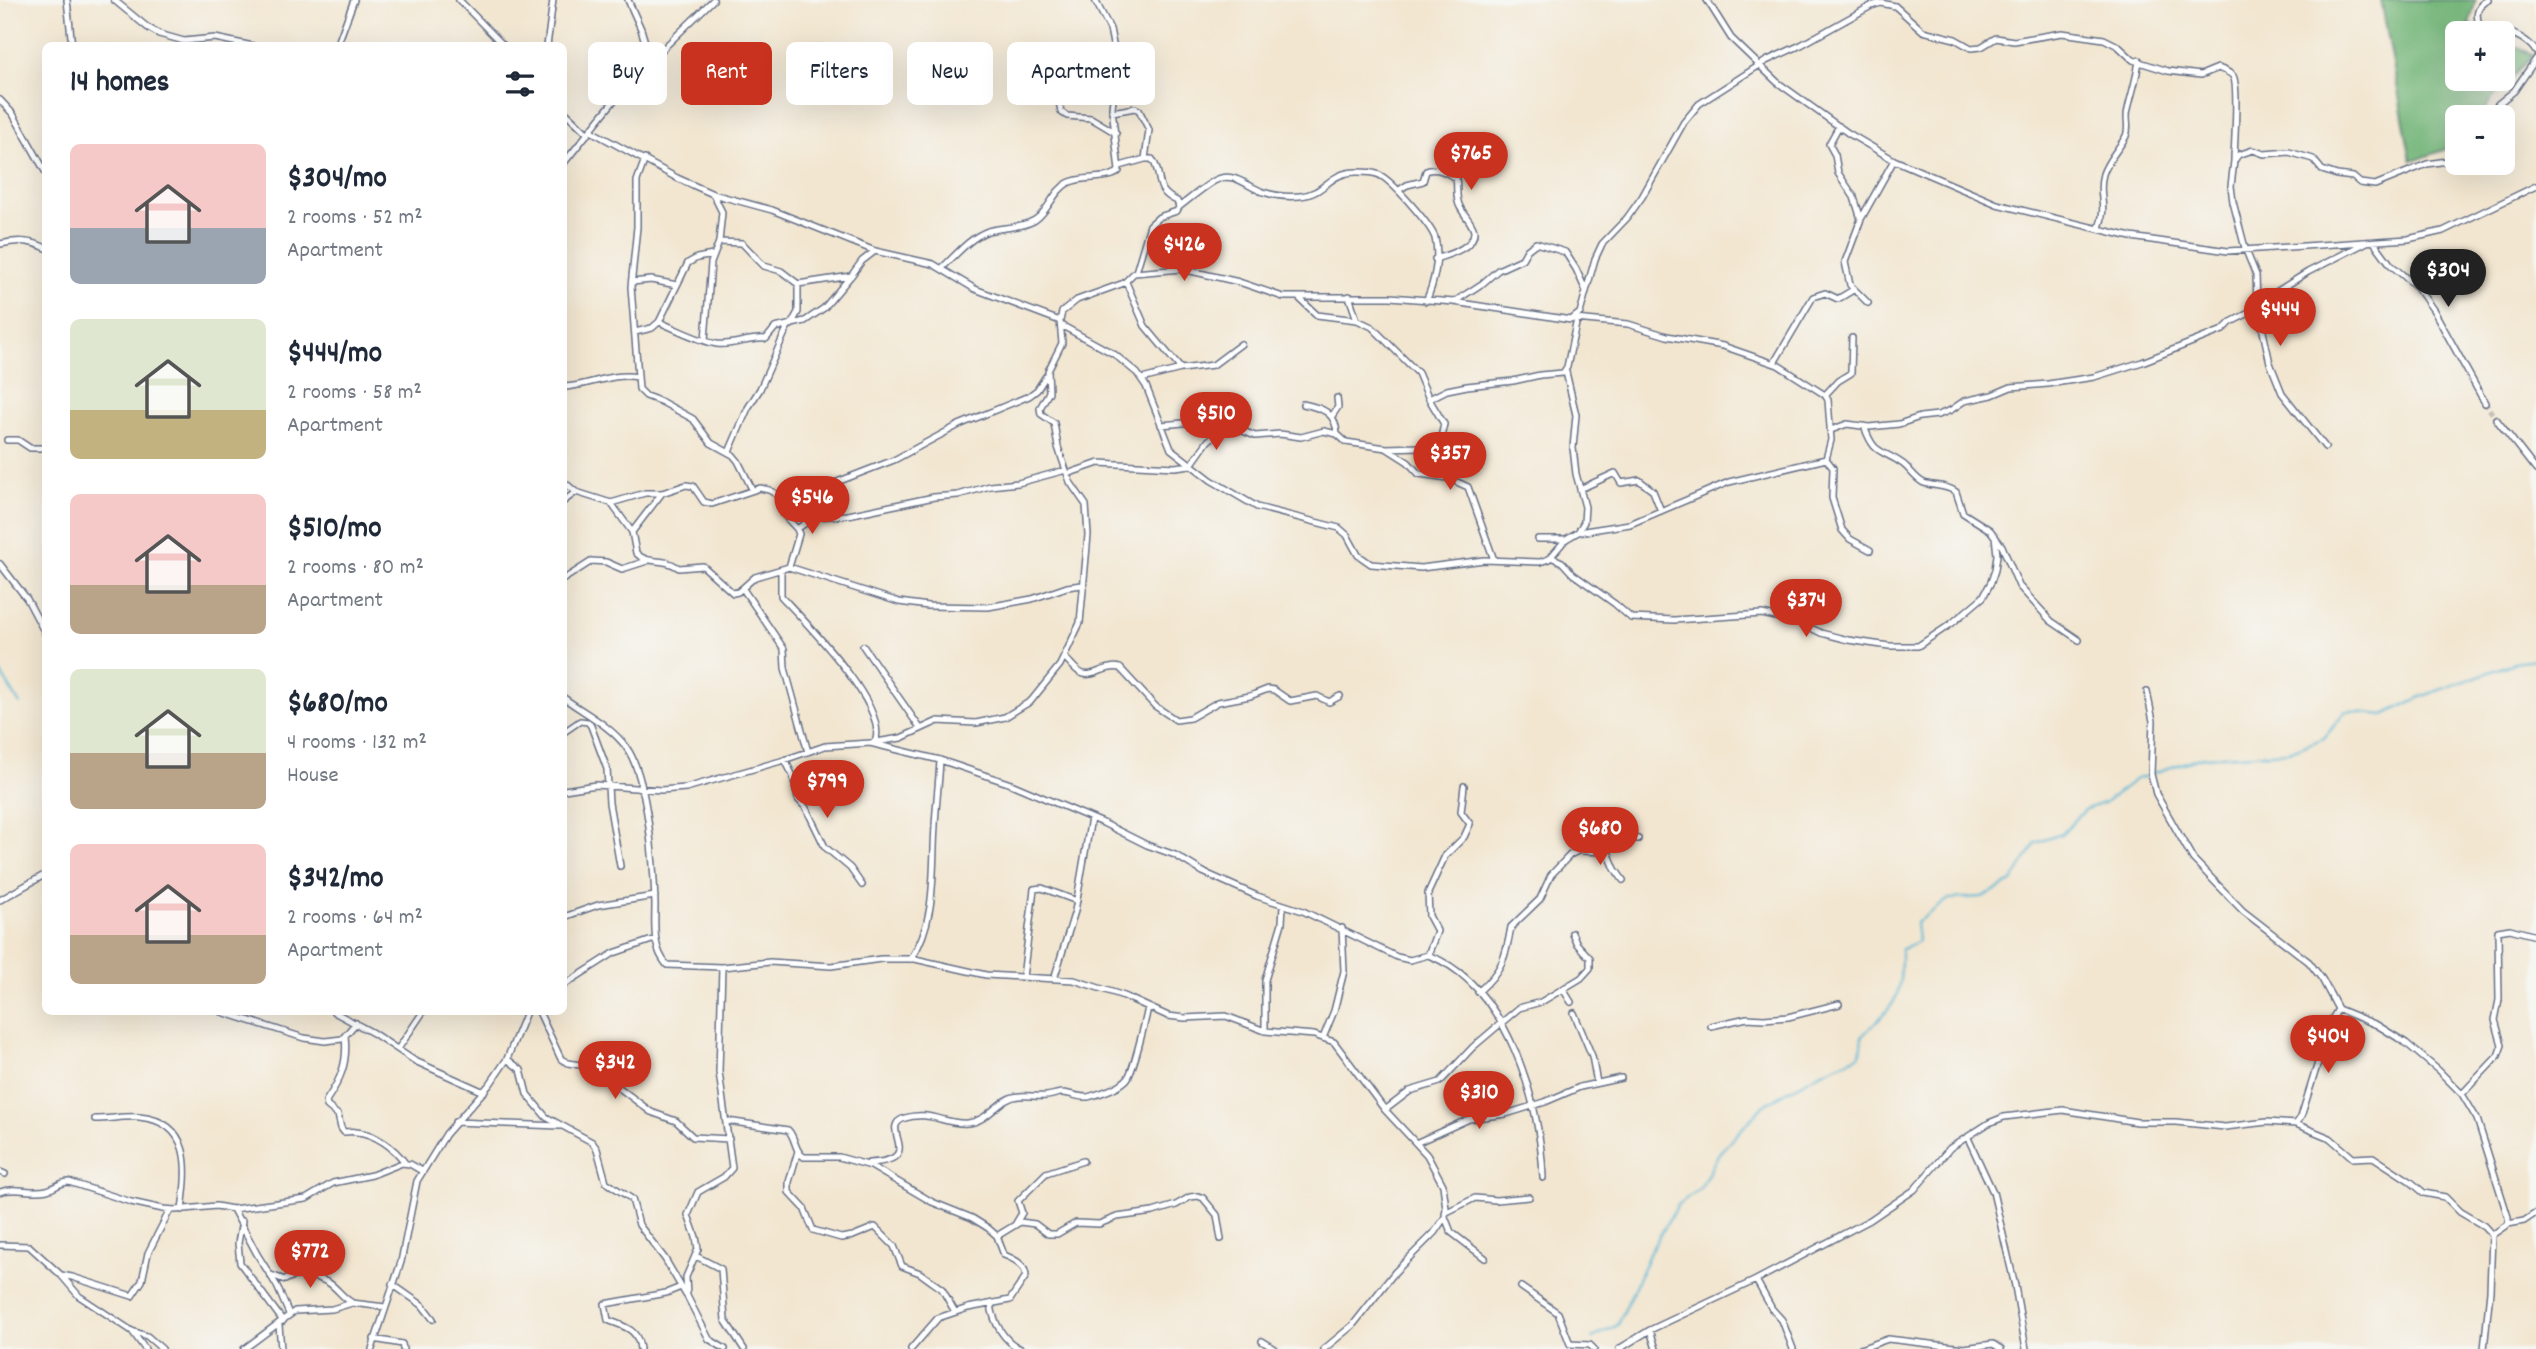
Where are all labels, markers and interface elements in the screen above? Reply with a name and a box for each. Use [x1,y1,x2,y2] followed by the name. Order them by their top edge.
[2445,21,2515,175] map controls
[2445,21,2515,91] button: +
[588,42,667,105] chip: Buy
[681,42,772,105] chip: Rent
[786,42,893,105] chip: Filters
[907,42,993,105] chip: New
[1007,42,1155,105] chip: Apartment
[70,63,169,106] text: 14 homes
[501,65,539,103] icon: filters
[2445,105,2515,175] button: −
[1430,132,1512,192] pin: $765
[1450,138,1492,171] text: $765
[287,159,387,202] text: $304/mo
[126,172,210,256] icon: home
[287,202,423,235] text: 2 rooms · 52 m²
[1143,224,1225,283] pin: $426
[1163,229,1205,262] text: $426
[287,235,383,268] text: Apartment
[2407,250,2489,309] pin: $304
[2426,255,2470,288] text: $304
[2239,288,2321,348] pin: $444
[2260,294,2300,327] text: $444
[287,334,382,377] text: $444/mo
[126,347,210,431] icon: home
[287,377,422,410] text: 2 rooms · 58 m²
[1175,392,1257,452] pin: $510
[1196,398,1236,431] text: $510
[287,410,383,443] text: Apartment
[1409,433,1491,492] pin: $357
[1429,438,1471,471] text: $357
[771,476,853,536] pin: $546
[790,482,834,515] text: $546
[287,509,382,552] text: $510/mo
[126,522,210,606] icon: home
[287,552,424,585] text: 2 rooms · 80 m²
[1765,580,1847,639] pin: $374
[287,585,383,618] text: Apartment
[1786,585,1826,618] text: $374
[287,684,388,727] text: $680/mo
[126,697,210,781] icon: home
[287,727,427,760] text: 4 rooms · 132 m²
[287,760,339,793] text: House
[786,760,868,820] pin: $799
[806,766,848,799] text: $799
[1559,808,1641,867] pin: $680
[1578,813,1622,846] text: $680
[287,859,384,902] text: $342/mo
[126,872,210,956] icon: home
[287,902,423,935] text: 2 rooms · 64 m²
[287,935,383,968] text: Apartment
[2287,1016,2369,1075] pin: $404
[2306,1021,2350,1054] text: $404
[574,1042,656,1101] pin: $342
[594,1047,636,1080] text: $342
[1438,1072,1520,1131] pin: $310
[1459,1077,1499,1110] text: $310
[269,1230,351,1290] pin: $772
[290,1236,330,1269] text: $772

